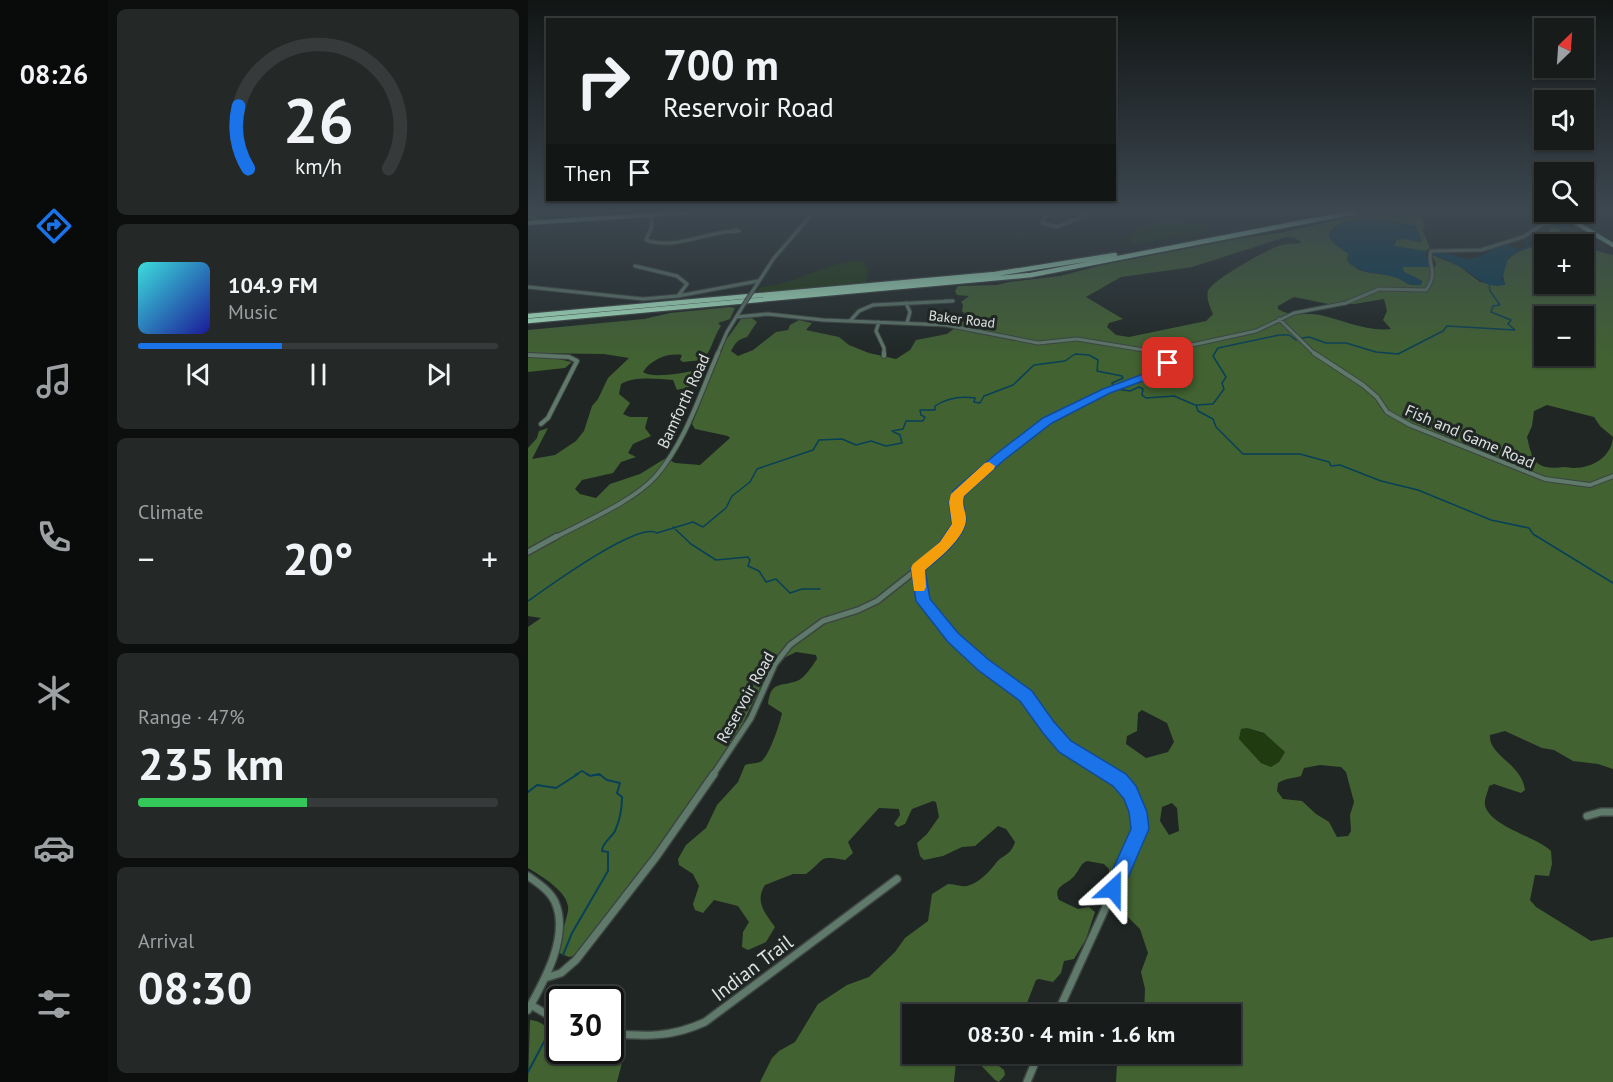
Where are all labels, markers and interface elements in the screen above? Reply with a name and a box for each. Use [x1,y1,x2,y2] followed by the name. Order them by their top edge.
[1534,18,1594,78] north arrow
[1534,18,1594,366] map controls
[663,37,779,92] text: 700 m
[564,42,642,120] icon: right
[20,57,88,91] text: 08:26
[283,79,353,160] text: 26
[663,90,834,124] text: Reservoir Road
[1534,90,1594,150] button: sound
[294,152,341,180] text: km/h
[623,156,656,189] icon: arrive
[564,159,611,187] text: Then
[1534,162,1594,222] button: search
[33,205,75,247] icon: directions
[1534,234,1594,294] button: +
[228,271,318,299] text: 104.9 FM
[228,299,277,325] text: Music
[928,306,996,332] street label: Baker Road
[1534,306,1594,366] button: −
[1142,337,1193,388] pin
[1151,346,1184,379] icon: arrive
[652,351,714,451] street label: Bamforth Road
[182,358,215,391] icon: previous
[302,358,335,391] icon: pause
[422,358,455,391] icon: next
[33,360,75,402] icon: music
[1402,400,1538,472] street label: Fish and Game Road
[138,499,204,525] text: Climate
[33,516,75,558] icon: phone
[283,529,353,587] text: 20°
[138,537,155,580] text: −
[481,537,498,580] text: +
[712,648,778,746] street label: Reservoir Road
[33,672,75,714] icon: climate
[138,704,245,730] text: Range · 47%
[138,734,284,792] text: 235 km
[33,827,75,869] icon: car
[1081,857,1145,921] position arrow
[138,928,194,954] text: Arrival
[706,929,798,1007] street label: Indian Trail
[138,958,252,1016] text: 08:30
[33,983,75,1025] icon: filters
[546,986,624,1064] speed limit sign: 30
[968,1020,1175,1048] text: 08:30 · 4 min · 1.6 km

